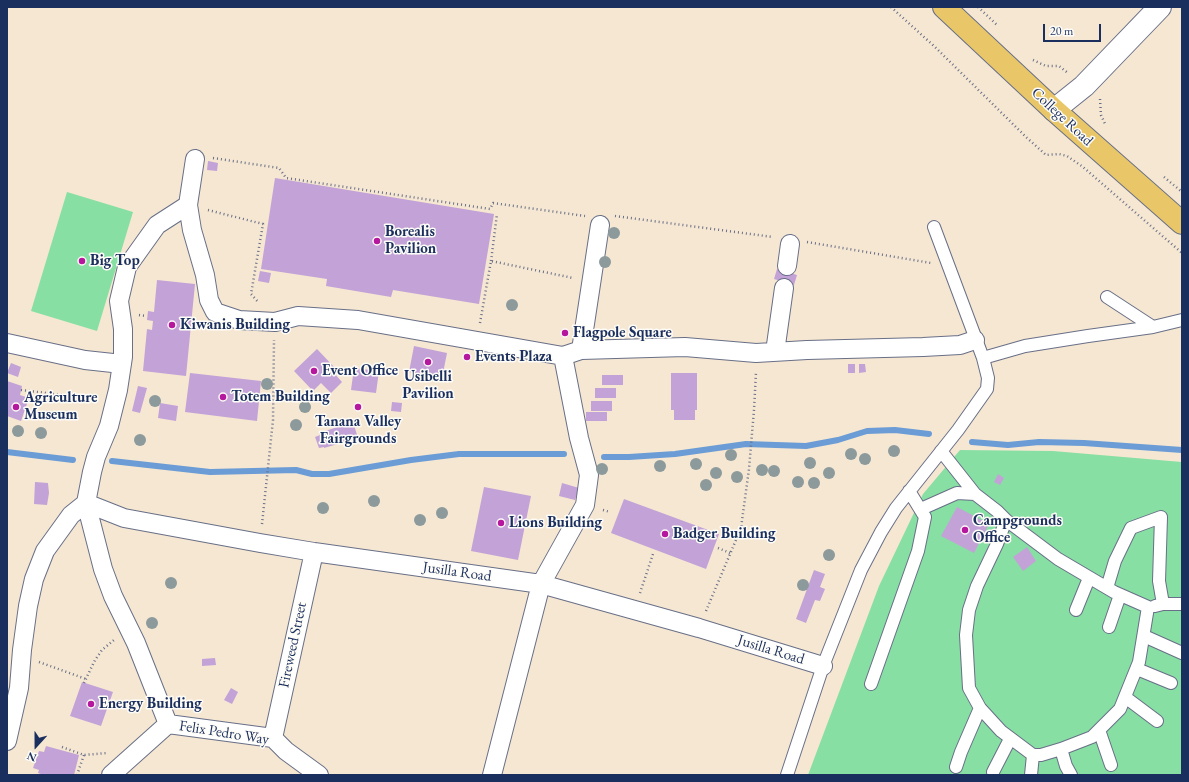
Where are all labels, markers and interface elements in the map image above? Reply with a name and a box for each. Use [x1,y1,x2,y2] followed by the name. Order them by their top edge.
[1045,16,1103,42] scale bar
[1050,23,1073,39] text: 20 m
[1027,84,1097,150] street label: College Road
[385,223,436,258] place label: Borealis Pavilion
[372,236,382,246] marker: Borealis Pavilion
[90,252,140,270] place label: Big Top
[77,256,87,266] marker: Big Top
[180,316,290,334] place label: Kiwanis Building
[167,320,177,330] marker: Kiwanis Building
[573,324,672,342] place label: Flagpole Square
[560,328,570,338] marker: Flagpole Square
[475,348,552,366] place label: Events Plaza
[462,352,472,362] marker: Events Plaza
[423,357,433,367] marker: Usibelli Pavilion
[322,362,398,380] place label: Event Office
[309,366,319,376] marker: Event Office
[402,368,454,403] place label: Usibelli Pavilion
[231,388,330,406] place label: Totem Building
[24,389,98,424] place label: Agriculture Museum
[218,392,228,402] marker: Totem Building
[11,402,21,412] marker: Agriculture Museum
[353,402,363,412] marker: Tanana Valley Fairgrounds
[315,413,401,448] place label: Tanana Valley Fairgrounds
[973,512,1062,547] place label: Campgrounds Office
[509,514,602,532] place label: Lions Building
[496,518,506,528] marker: Lions Building
[673,525,775,543] place label: Badger Building
[960,525,970,535] marker: Campgrounds Office
[660,529,670,539] marker: Badger Building
[422,558,492,586] street label: Jusilla Road
[275,601,311,689] street label: Fireweed Street
[735,631,807,669] street label: Jusilla Road
[99,695,202,713] place label: Energy Building
[86,699,96,709] marker: Energy Building
[178,717,270,749] street label: Felix Pedro Way
[16,726,56,766] north arrow
[25,749,38,765] text: N

